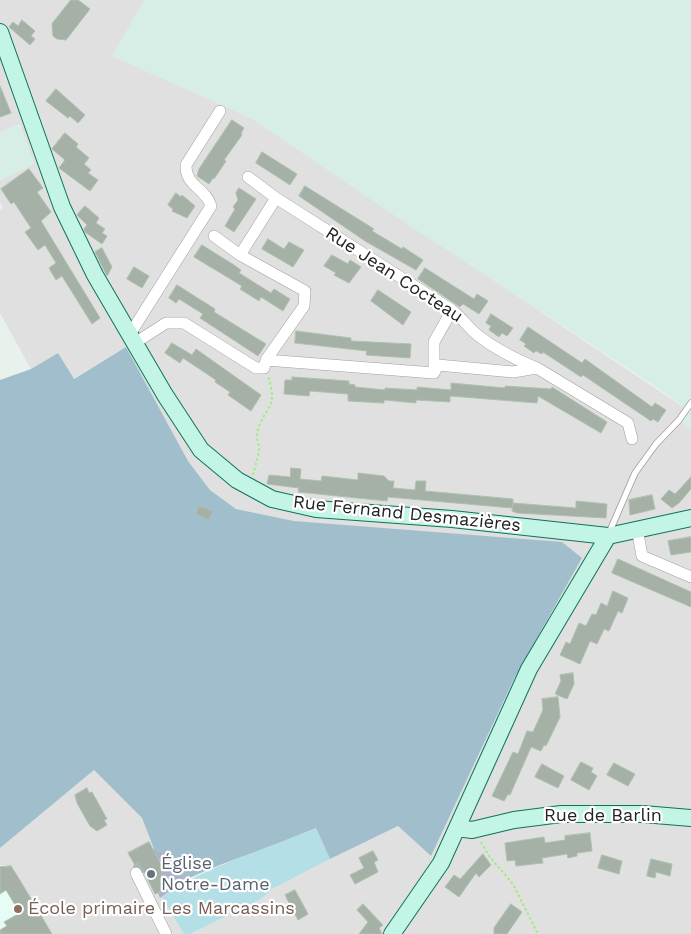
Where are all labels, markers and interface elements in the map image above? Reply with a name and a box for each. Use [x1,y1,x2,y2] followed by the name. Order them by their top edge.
[321,222,467,328] street label: Rue Jean Cocteau
[292,491,522,537] street label: Rue Fernand Desmazières
[544,805,662,827] street label: Rue de Barlin
[161,853,270,896] place label: Église Notre-Dame
[145,868,157,880] marker: Église Notre-Dame
[28,898,295,920] place label: École primaire Les Marcassins
[12,903,24,915] marker: École primaire Les Marcassins

